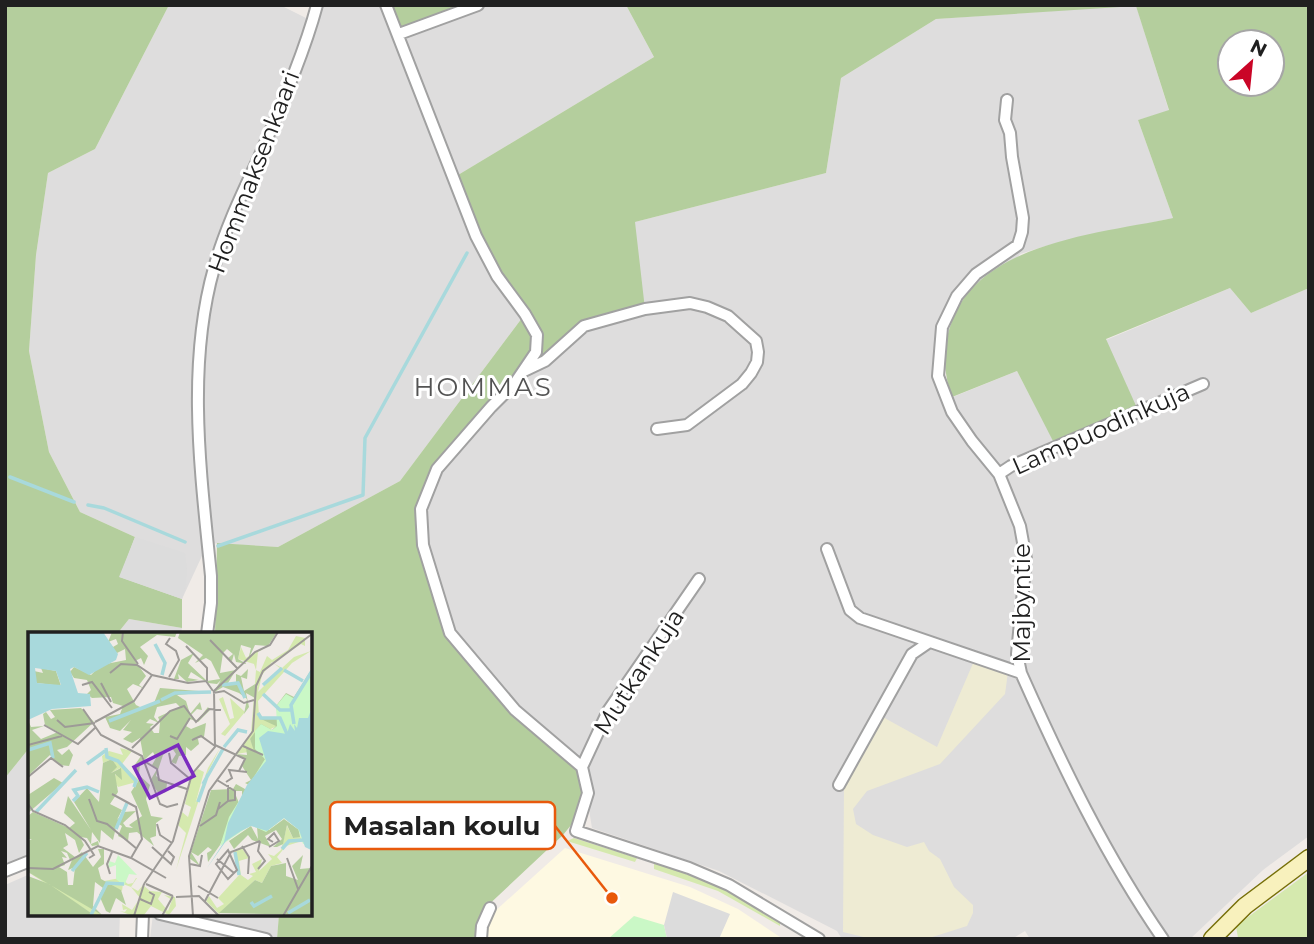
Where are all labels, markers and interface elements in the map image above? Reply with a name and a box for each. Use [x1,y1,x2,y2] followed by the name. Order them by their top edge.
[1216,28,1286,98] north arrow
[1246,35,1271,62] text: N
[202,67,305,277] street label: Hommaksenkaari
[413,371,553,403] district label: HOMMAS
[1008,376,1194,481] street label: Lampuodinkuja
[1007,543,1036,663] street label: Majbyntie
[587,603,690,740] street label: Mutkankuja
[28,632,312,916] inset map
[330,802,555,849] callout: Masalan koulu
[344,810,540,842] text: Masalan koulu

